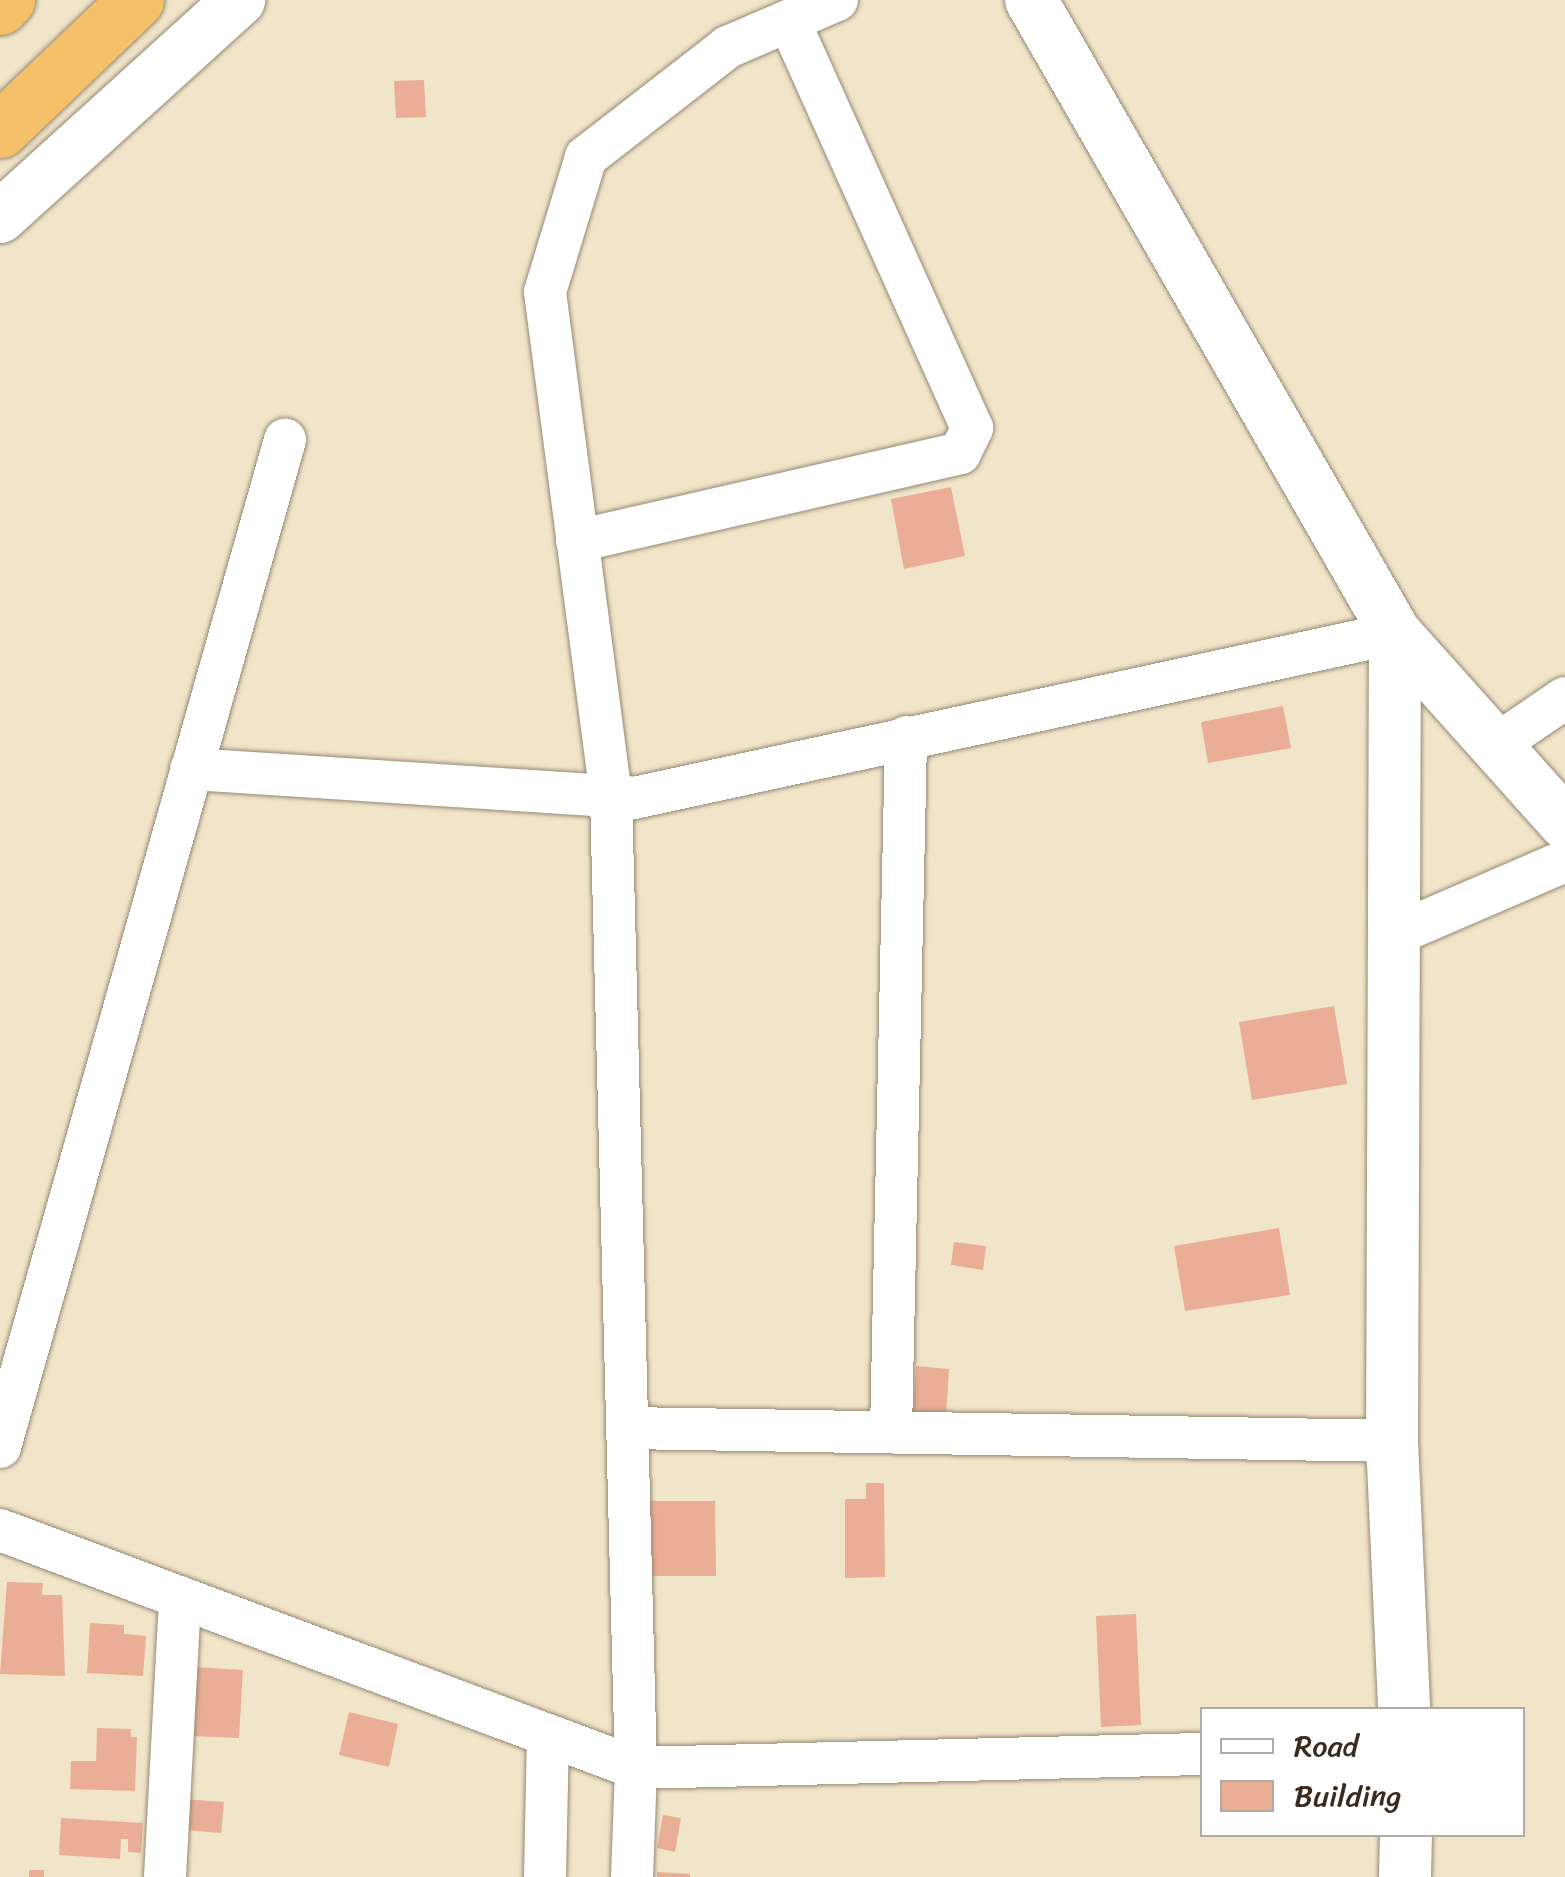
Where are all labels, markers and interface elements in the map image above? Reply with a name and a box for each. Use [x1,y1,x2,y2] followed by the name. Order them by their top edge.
[1200,1707,1525,1837] legend
[1294,1719,1358,1773] text: Road
[1294,1769,1401,1823] text: Building

